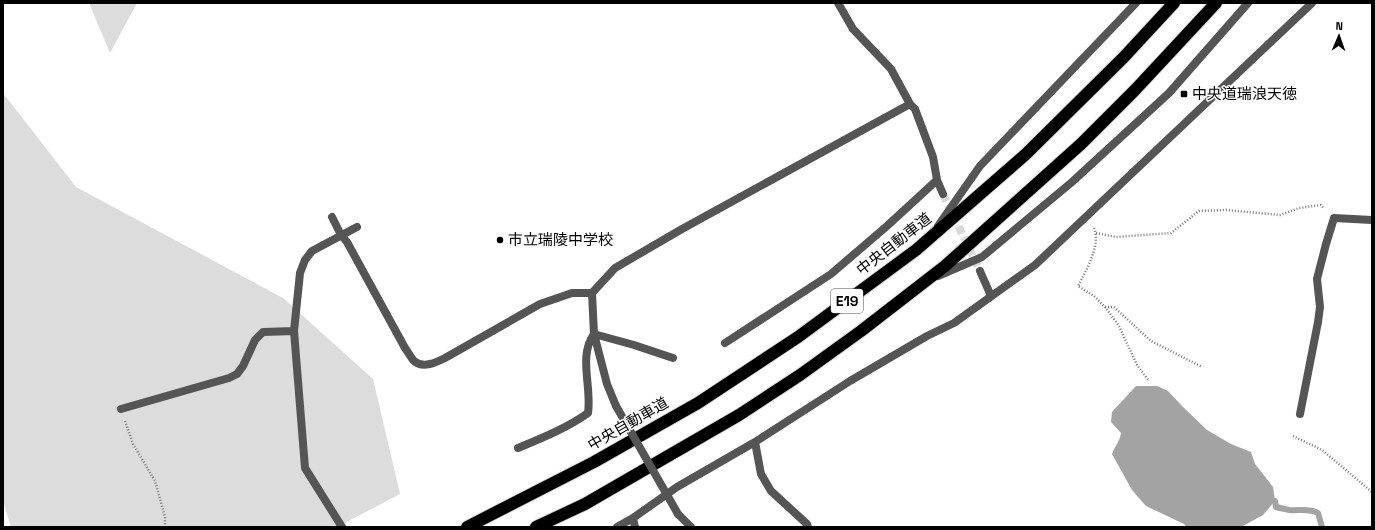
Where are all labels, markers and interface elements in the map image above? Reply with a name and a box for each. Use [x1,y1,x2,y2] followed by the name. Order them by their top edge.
[1319,16,1359,56] north arrow
[1335,19,1343,33] text: N
[1192,84,1297,103] place label: 中央道瑞浪天徳
[1179,89,1189,99] marker: 中央道瑞浪天徳
[852,208,935,279] street label: 中央自動車道
[508,230,613,249] place label: 市立瑞陵中学校
[495,235,505,245] marker: 市立瑞陵中学校
[831,289,863,313] road number: E19
[584,393,671,454] street label: 中央自動車道

